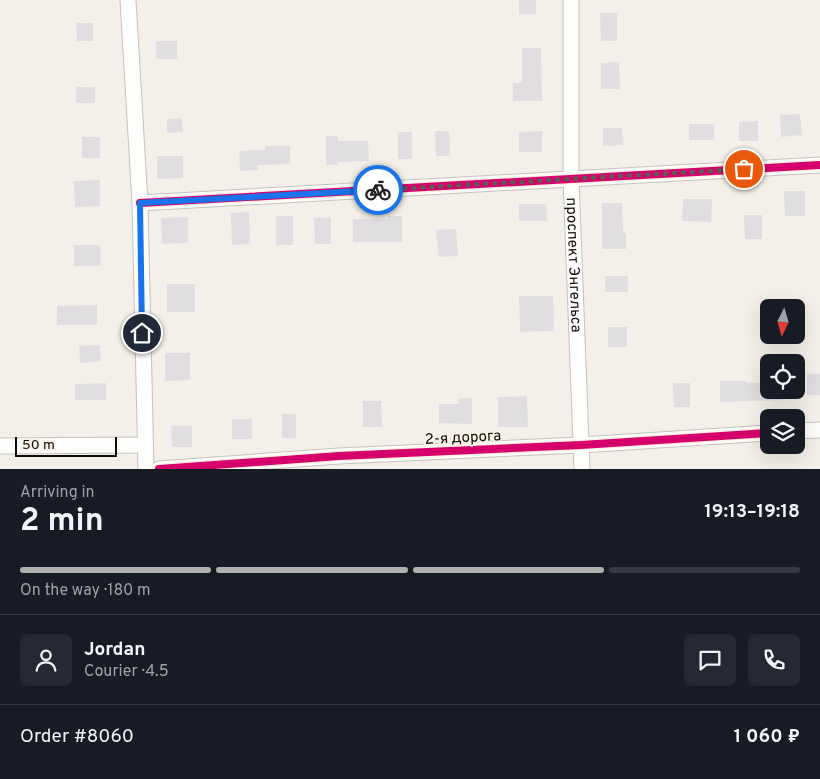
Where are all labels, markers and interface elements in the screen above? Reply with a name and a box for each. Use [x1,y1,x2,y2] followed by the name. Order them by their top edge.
[723,148,765,190] pin
[730,155,758,183] icon: bag
[353,165,403,215] courier
[364,176,392,204] icon: bike
[561,197,585,333] street label: проспект Энгельса
[760,299,805,344] north arrow
[760,299,805,454] map controls
[121,312,163,354] pin
[128,319,156,347] icon: home
[760,354,805,399] button: locate
[760,409,805,454] button: layers
[424,427,502,450] street label: 2-я дорога
[15,434,118,457] scale bar
[22,437,55,454] text: 50 m
[20,483,95,503] text: Arriving in
[704,500,800,524] text: 19:13–19:18
[20,502,104,542] text: 2 min
[20,581,151,601] text: On the way · 180 m
[20,634,72,686] button: person
[684,634,736,686] button: chat
[748,634,800,686] button: phone
[84,638,146,662] text: Jordan
[84,662,169,682] text: Courier · 4.5
[20,725,134,749] text: Order #8060
[734,725,800,749] text: 1 060 ₽

